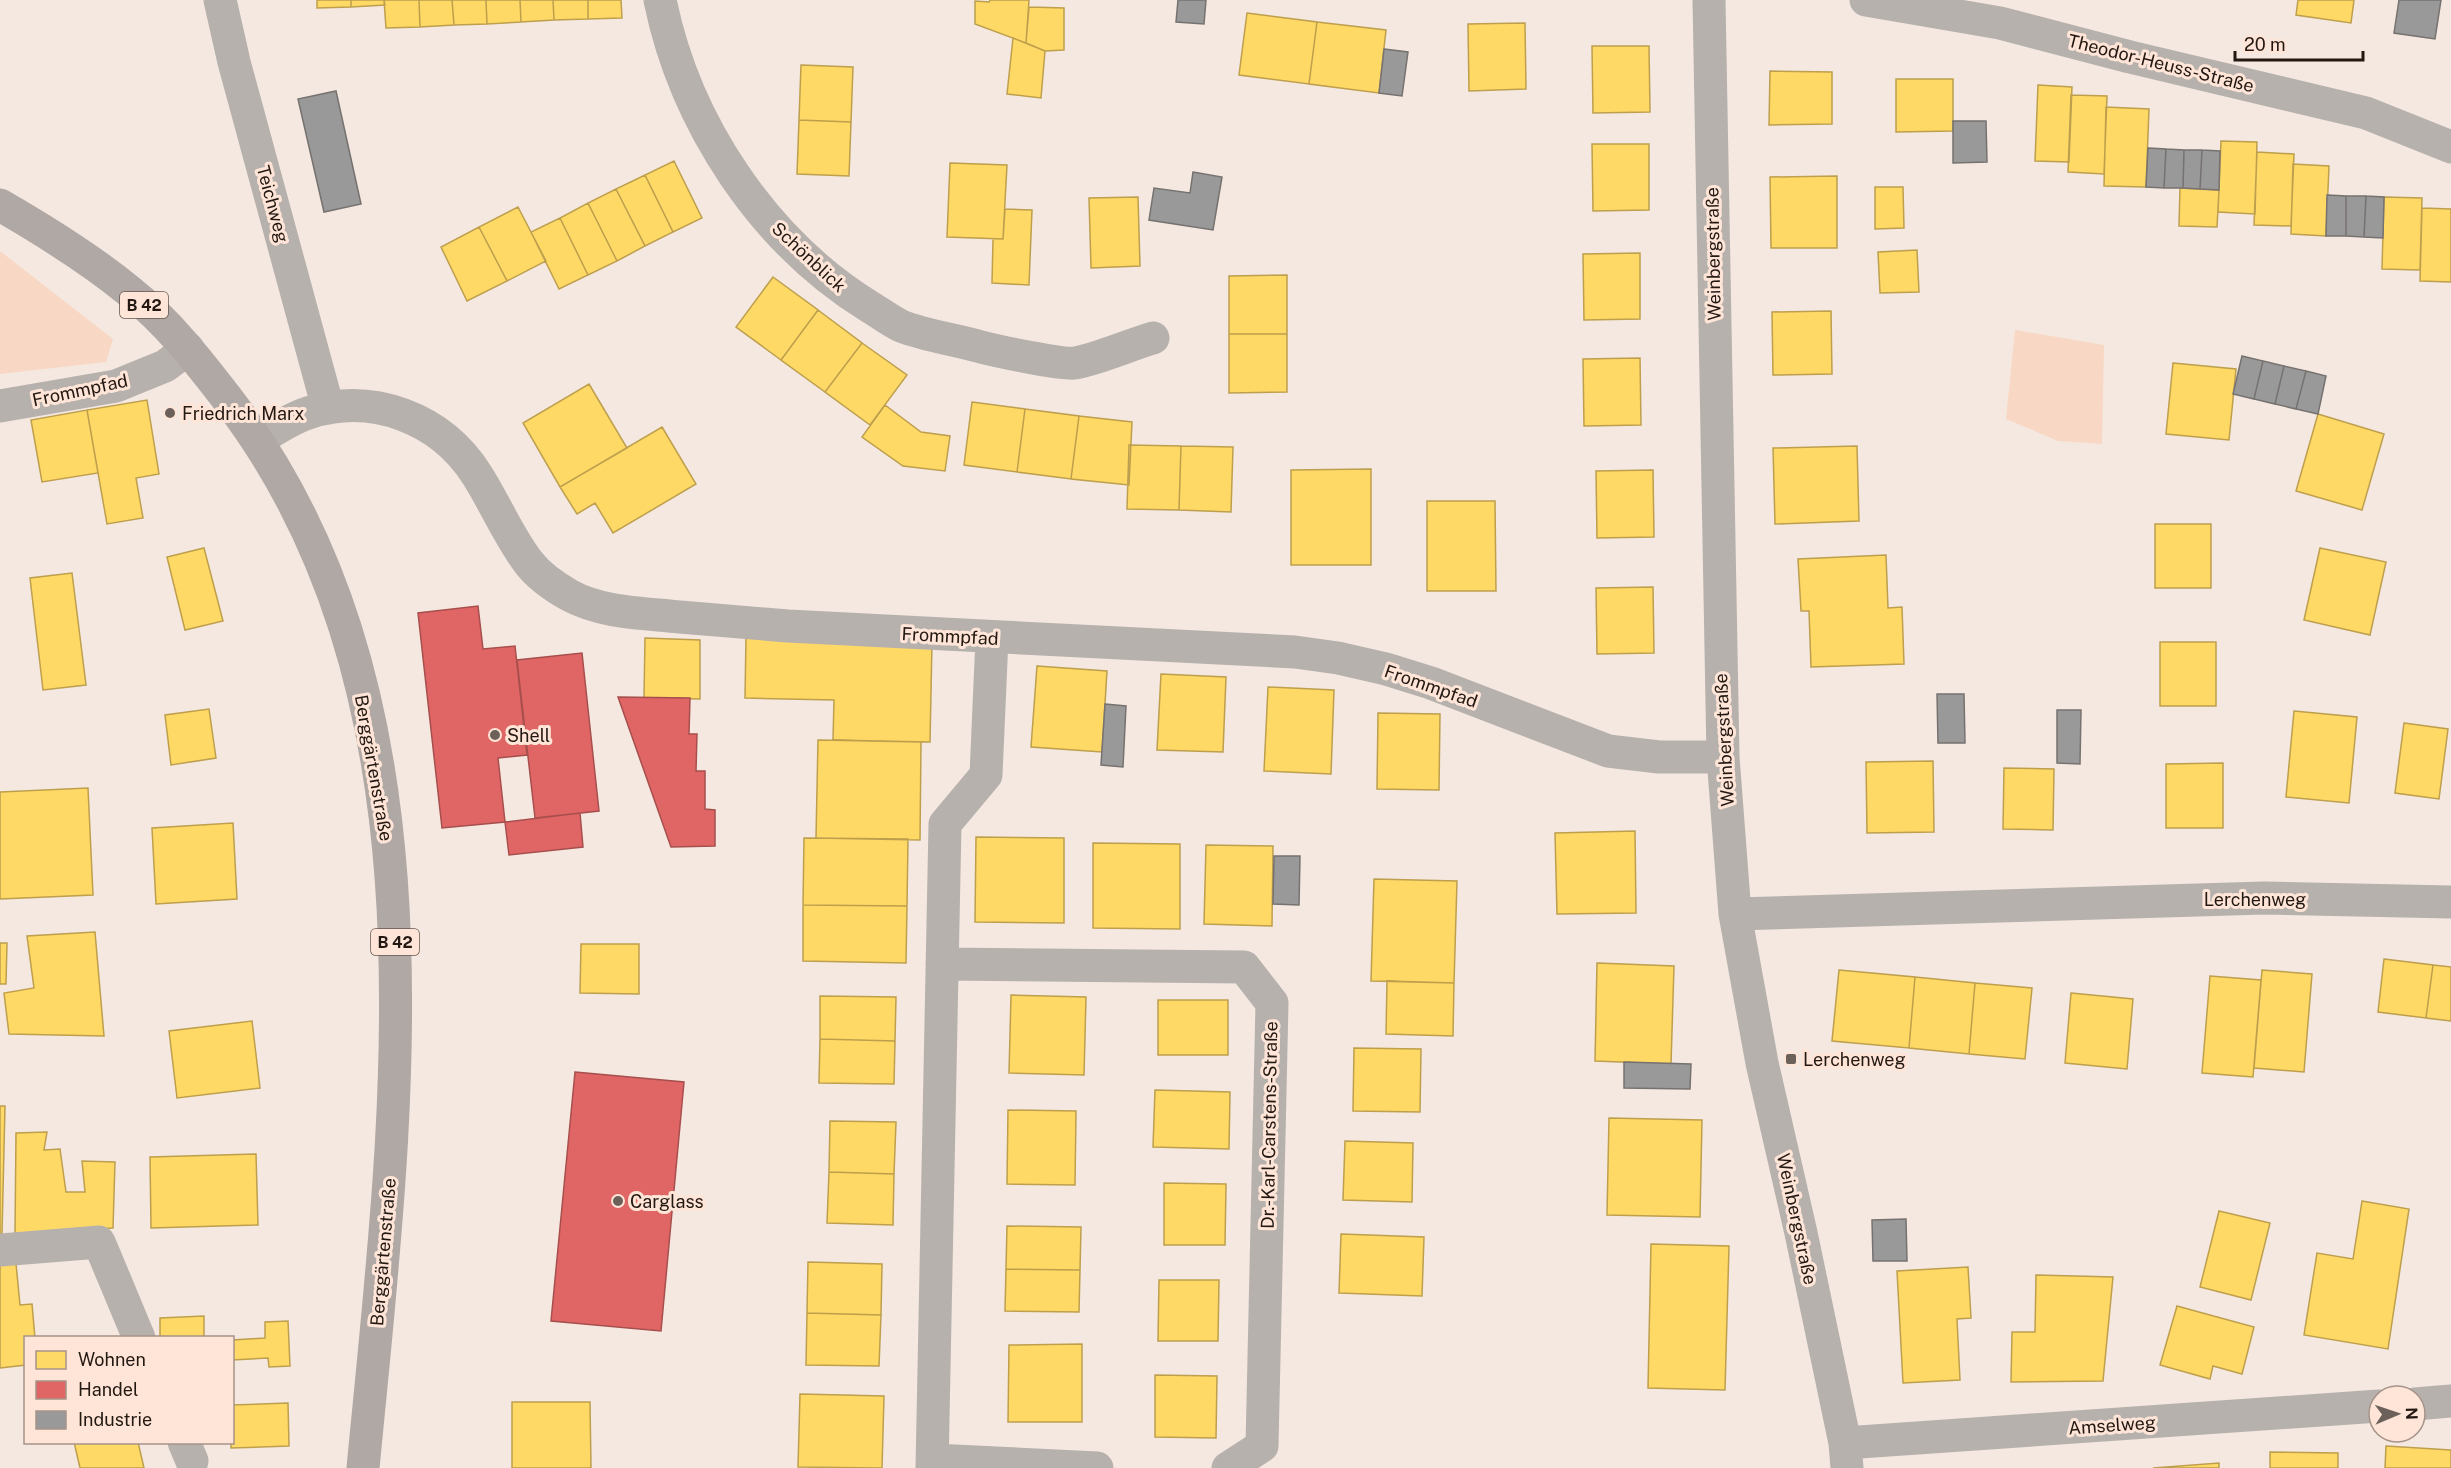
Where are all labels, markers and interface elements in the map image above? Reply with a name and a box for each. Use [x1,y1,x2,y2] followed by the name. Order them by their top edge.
[2235,24,2362,62] scale bar
[2066,30,2256,96] street label: Theodor-Heuss-Straße
[2244,34,2286,55] text: 20 m
[253,163,293,245] street label: Teichweg
[1701,187,1725,321] street label: Weinbergstraße
[768,218,850,296] street label: Schönblick
[120,292,168,318] road number: B 42
[30,370,130,410] street label: Frommpfad
[182,403,304,424] place label: Friedrich Marx
[163,406,177,420] marker: Friedrich Marx
[901,623,999,649] street label: Frommpfad
[1382,660,1480,712] street label: Frommpfad
[1710,673,1738,807] street label: Weinbergstraße
[351,693,397,843] street label: Berggärtenstraße
[507,725,550,746] place label: Shell
[488,728,502,742] marker: Shell
[2204,889,2306,910] street label: Lerchenweg
[371,929,419,955] road number: B 42
[1257,1021,1281,1229] street label: Dr.-Karl-Carstens-Straße
[1803,1049,1906,1070] place label: Lerchenweg
[1784,1052,1798,1066] marker: Lerchenweg
[1773,1152,1821,1286] street label: Weinbergstraße
[366,1177,400,1327] street label: Berggärtenstraße
[630,1191,704,1212] place label: Carglass
[611,1194,625,1208] marker: Carglass
[24,1336,234,1444] legend
[78,1349,146,1370] text: Wohnen
[78,1379,138,1400] text: Handel
[2367,1384,2427,1444] north arrow
[2402,1407,2421,1420] text: N
[78,1409,152,1430] text: Industrie
[2067,1411,2157,1439] street label: Amselweg

